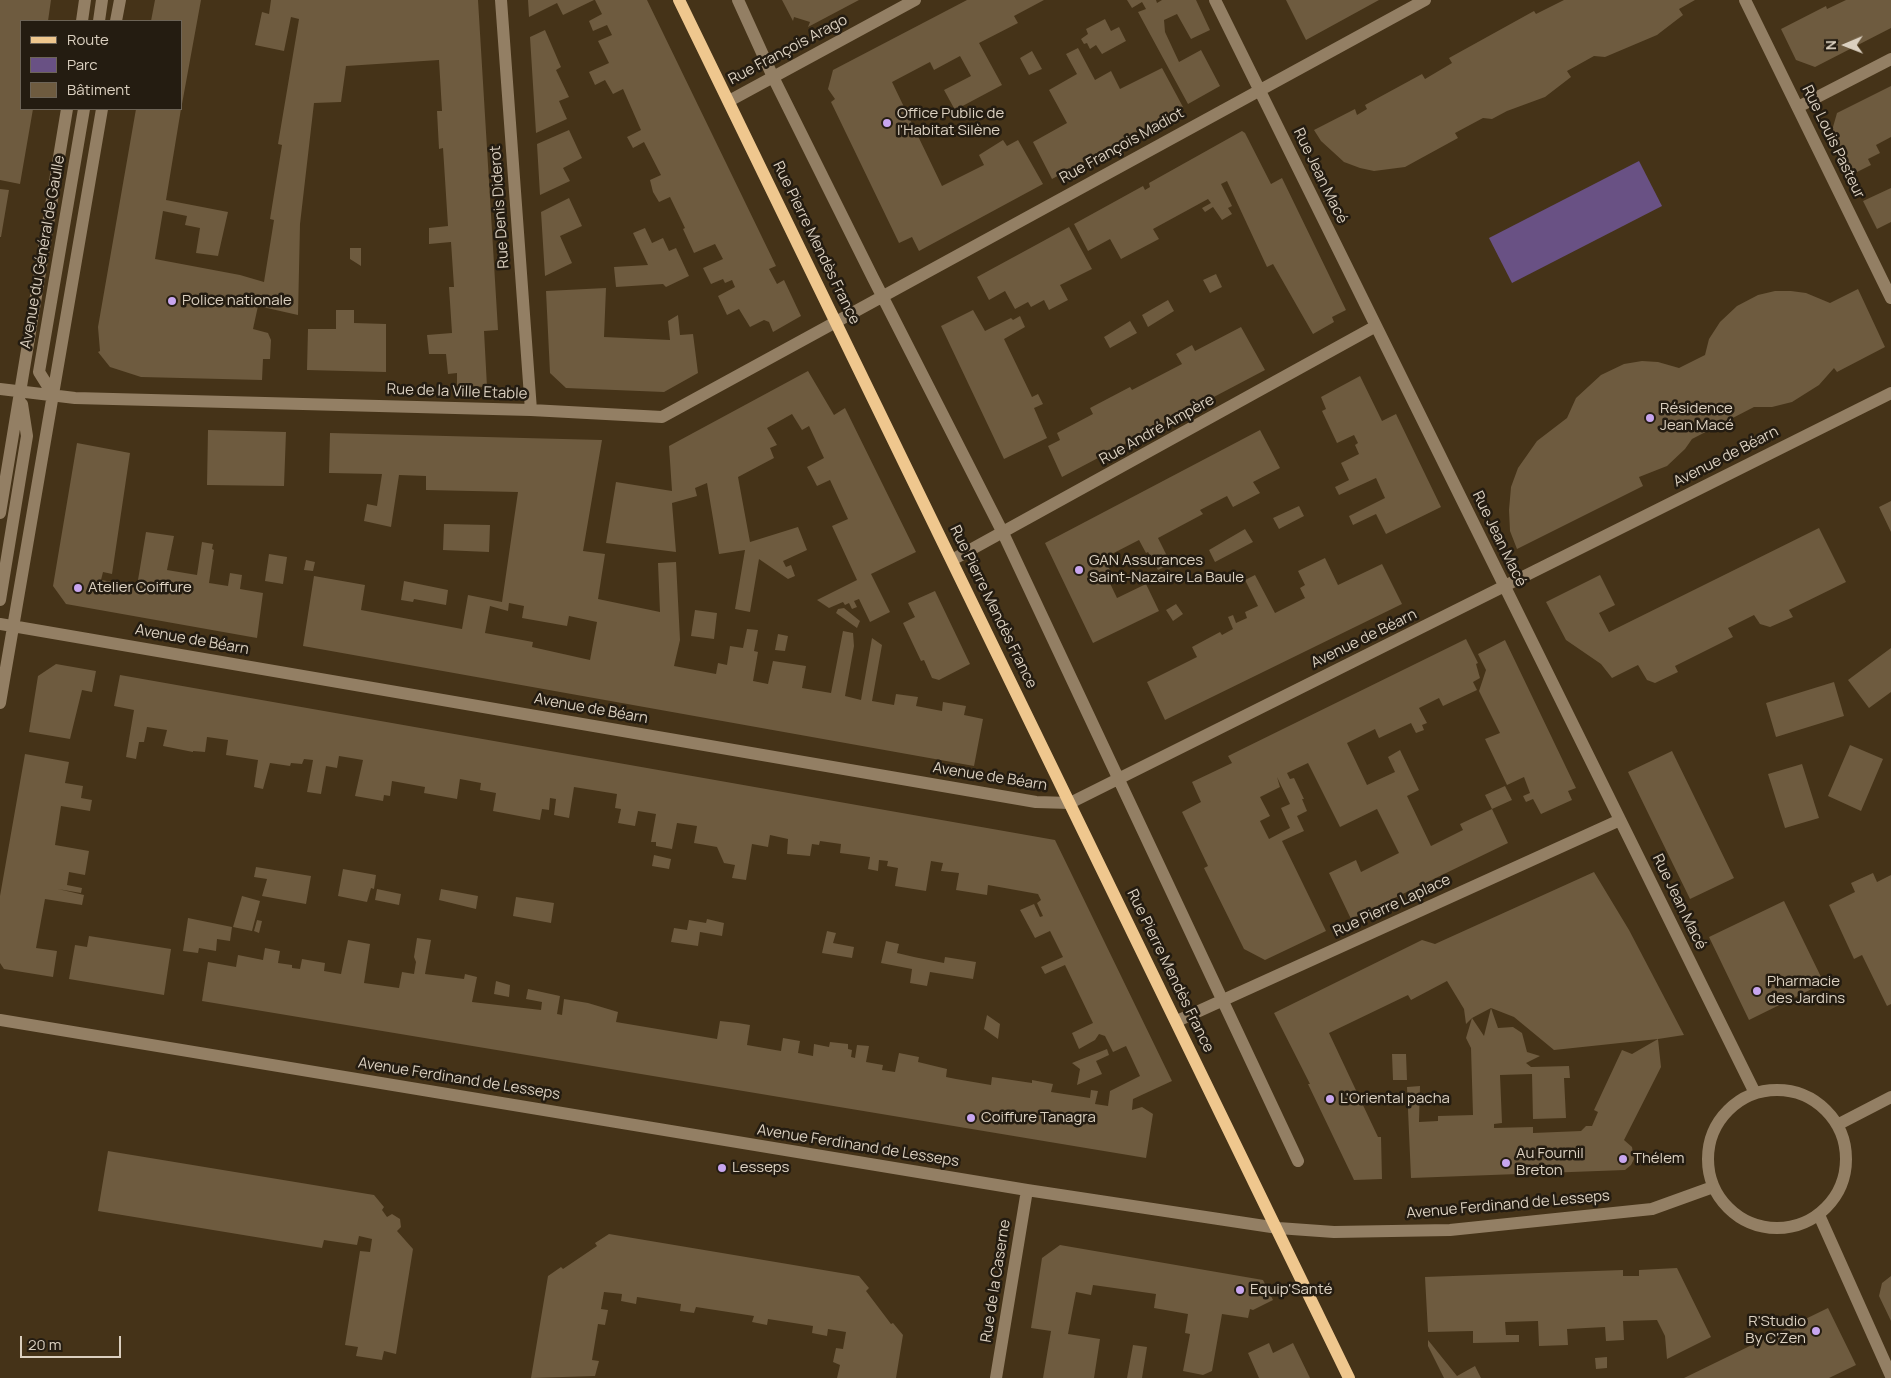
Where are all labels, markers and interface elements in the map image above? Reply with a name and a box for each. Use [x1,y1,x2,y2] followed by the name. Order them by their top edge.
[725,11,851,89] street label: Rue François Arago
[20,20,182,110] legend
[1821,20,1871,70] north arrow
[67,29,109,50] text: Route
[1821,40,1840,50] text: N
[67,54,98,75] text: Parc
[67,79,130,100] text: Bâtiment
[1798,82,1868,202] street label: Rue Louis Pasteur
[1057,104,1187,188] street label: Rue François Madiot
[897,105,1004,140] place label: Office Public de l'Habitat Silène
[881,117,893,129] marker: Office Public de l'Habitat Silène
[1289,125,1351,227] street label: Rue Jean Macé
[487,145,513,269] street label: Rue Denis Diderot
[17,154,69,350] street label: Avenue du Général de Gaulle
[769,159,863,327] street label: Rue Pierre Mendès France
[182,292,292,310] place label: Police nationale
[166,295,178,307] marker: Police nationale
[386,381,528,403] street label: Rue de la Ville Etable
[1096,391,1218,469] street label: Rue André Ampère
[1660,400,1734,435] place label: Résidence Jean Macé
[1644,412,1656,424] marker: Résidence Jean Macé
[1670,423,1782,491] street label: Avenue de Béarn
[1468,488,1530,590] street label: Rue Jean Macé
[946,523,1040,691] street label: Rue Pierre Mendès France
[1089,552,1244,587] place label: GAN Assurances Saint-Nazaire La Baule
[1073,564,1085,576] marker: GAN Assurances Saint-Nazaire La Baule
[88,579,192,597] place label: Atelier Coiffure
[72,582,84,594] marker: Atelier Coiffure
[1308,606,1420,672] street label: Avenue de Béarn
[134,621,250,659] street label: Avenue de Béarn
[533,690,649,728] street label: Avenue de Béarn
[932,759,1048,795] street label: Avenue de Béarn
[1648,851,1710,953] street label: Rue Jean Macé
[1330,871,1454,941] street label: Rue Pierre Laplace
[1123,887,1217,1055] street label: Rue Pierre Mendès France
[1767,973,1845,1008] place label: Pharmacie des Jardins
[1751,985,1763,997] marker: Pharmacie des Jardins
[357,1054,561,1104] street label: Avenue Ferdinand de Lesseps
[1340,1090,1450,1108] place label: L'Oriental pacha
[1324,1093,1336,1105] marker: L'Oriental pacha
[981,1109,1096,1127] place label: Coiffure Tanagra
[965,1112,977,1124] marker: Coiffure Tanagra
[756,1121,960,1171] street label: Avenue Ferdinand de Lesseps
[1516,1145,1584,1180] place label: Au Fournil Breton
[1633,1150,1684,1168] place label: Thélem
[1617,1153,1629,1165] marker: Thélem
[1500,1157,1512,1169] marker: Au Fournil Breton
[732,1159,789,1177] place label: Lesseps
[716,1162,728,1174] marker: Lesseps
[1406,1187,1610,1223] street label: Avenue Ferdinand de Lesseps
[977,1218,1015,1344] street label: Rue de la Caserne
[1250,1281,1332,1299] place label: Equip'Santé
[1234,1284,1246,1296] marker: Equip'Santé
[1745,1313,1806,1348] place label: R'Studio By C'Zen
[1810,1325,1822,1337] marker: R'Studio By C'Zen
[22,1326,124,1358] scale bar
[28,1334,61,1355] text: 20 m

